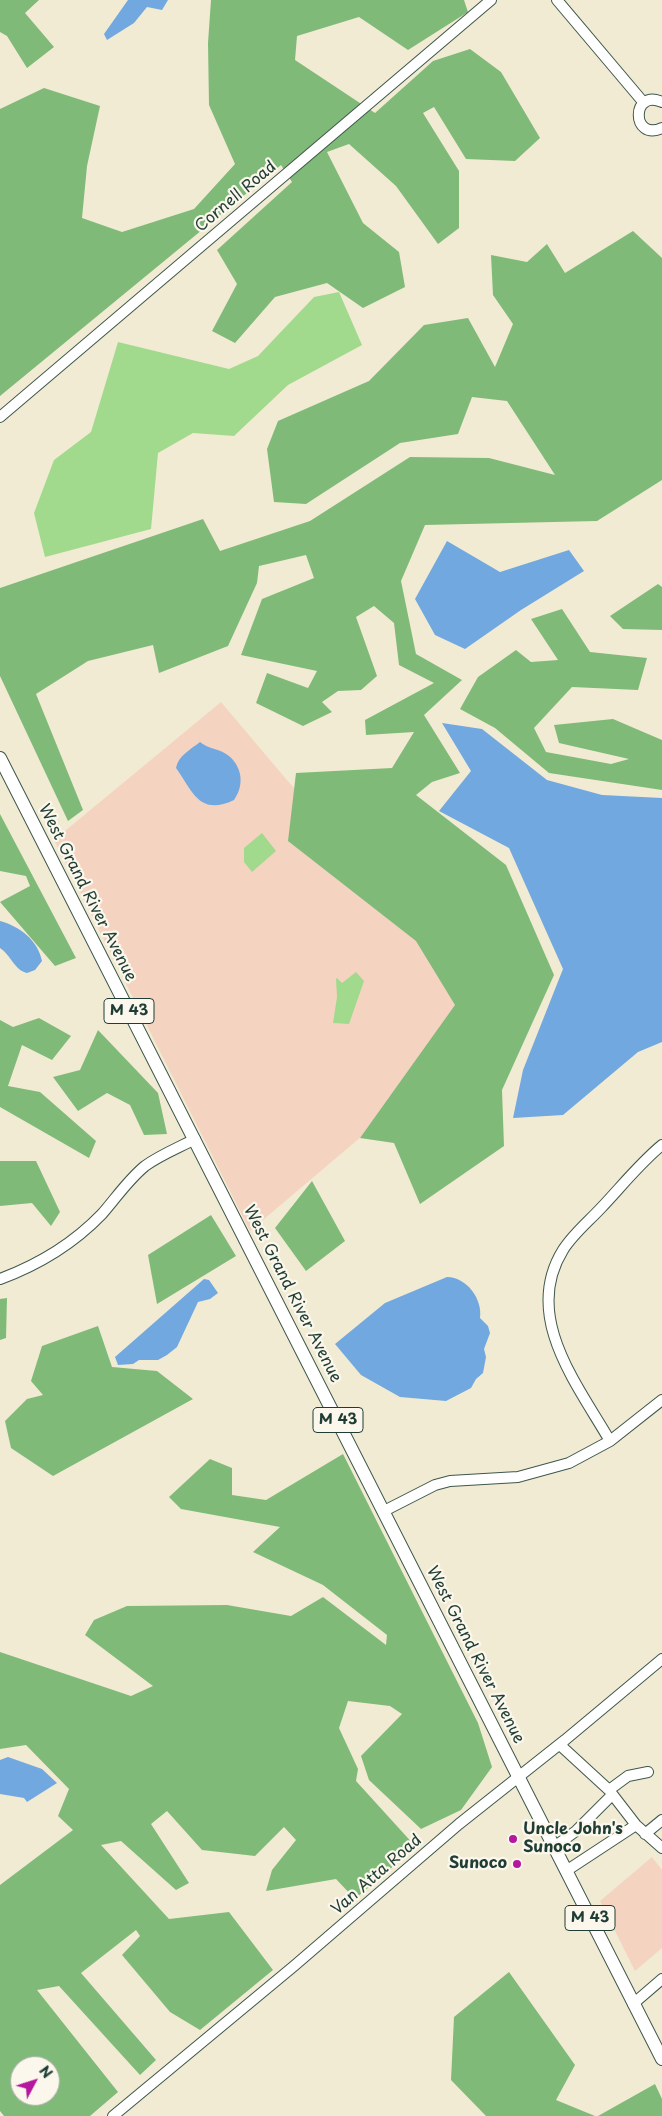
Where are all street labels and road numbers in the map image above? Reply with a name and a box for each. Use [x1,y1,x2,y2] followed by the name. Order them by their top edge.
[192,158,280,236] street label: Cornell Road
[34,801,140,985] street label: West Grand River Avenue
[104,998,154,1024] road number: M 43
[239,1202,345,1386] street label: West Grand River Avenue
[313,1408,363,1432] road number: M 43
[422,1563,528,1747] street label: West Grand River Avenue
[328,1831,426,1919] street label: Van Atta Road
[565,1906,615,1930] road number: M 43

